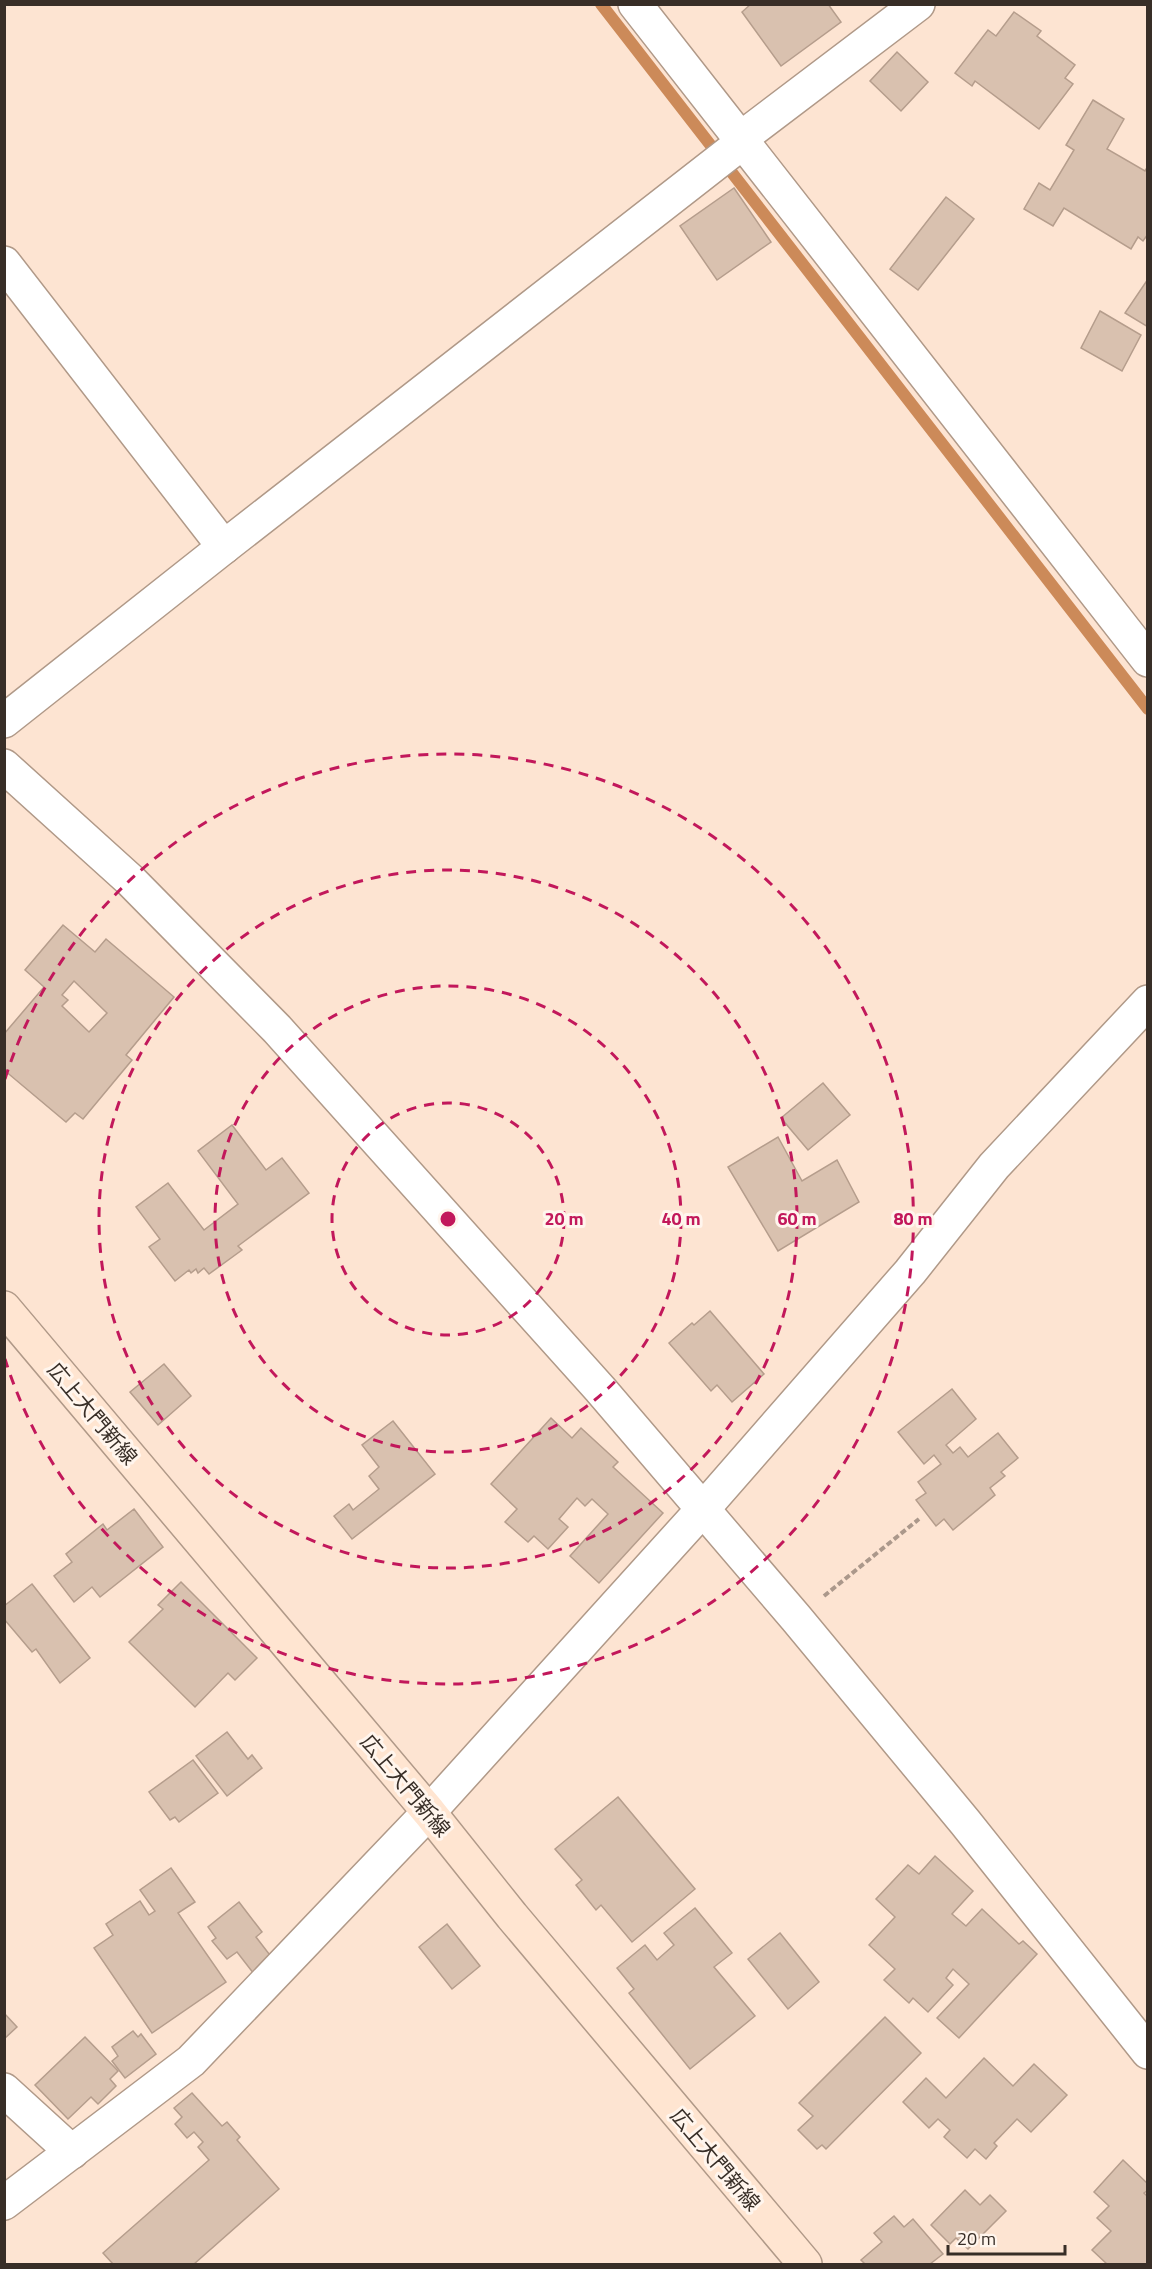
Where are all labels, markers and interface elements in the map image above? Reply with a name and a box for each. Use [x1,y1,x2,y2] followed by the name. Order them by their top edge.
[544,1205,584,1232] text: 20 m
[661,1205,701,1232] text: 40 m
[777,1205,817,1232] text: 60 m
[893,1205,933,1232] text: 80 m
[438,1209,458,1229] centre of rings
[40,1354,146,1472] street label: 広上大門新線
[353,1726,459,1844] street label: 広上大門新線
[663,2100,769,2218] street label: 広上大門新線
[948,2218,1065,2256] scale bar
[957,2225,996,2252] text: 20 m

